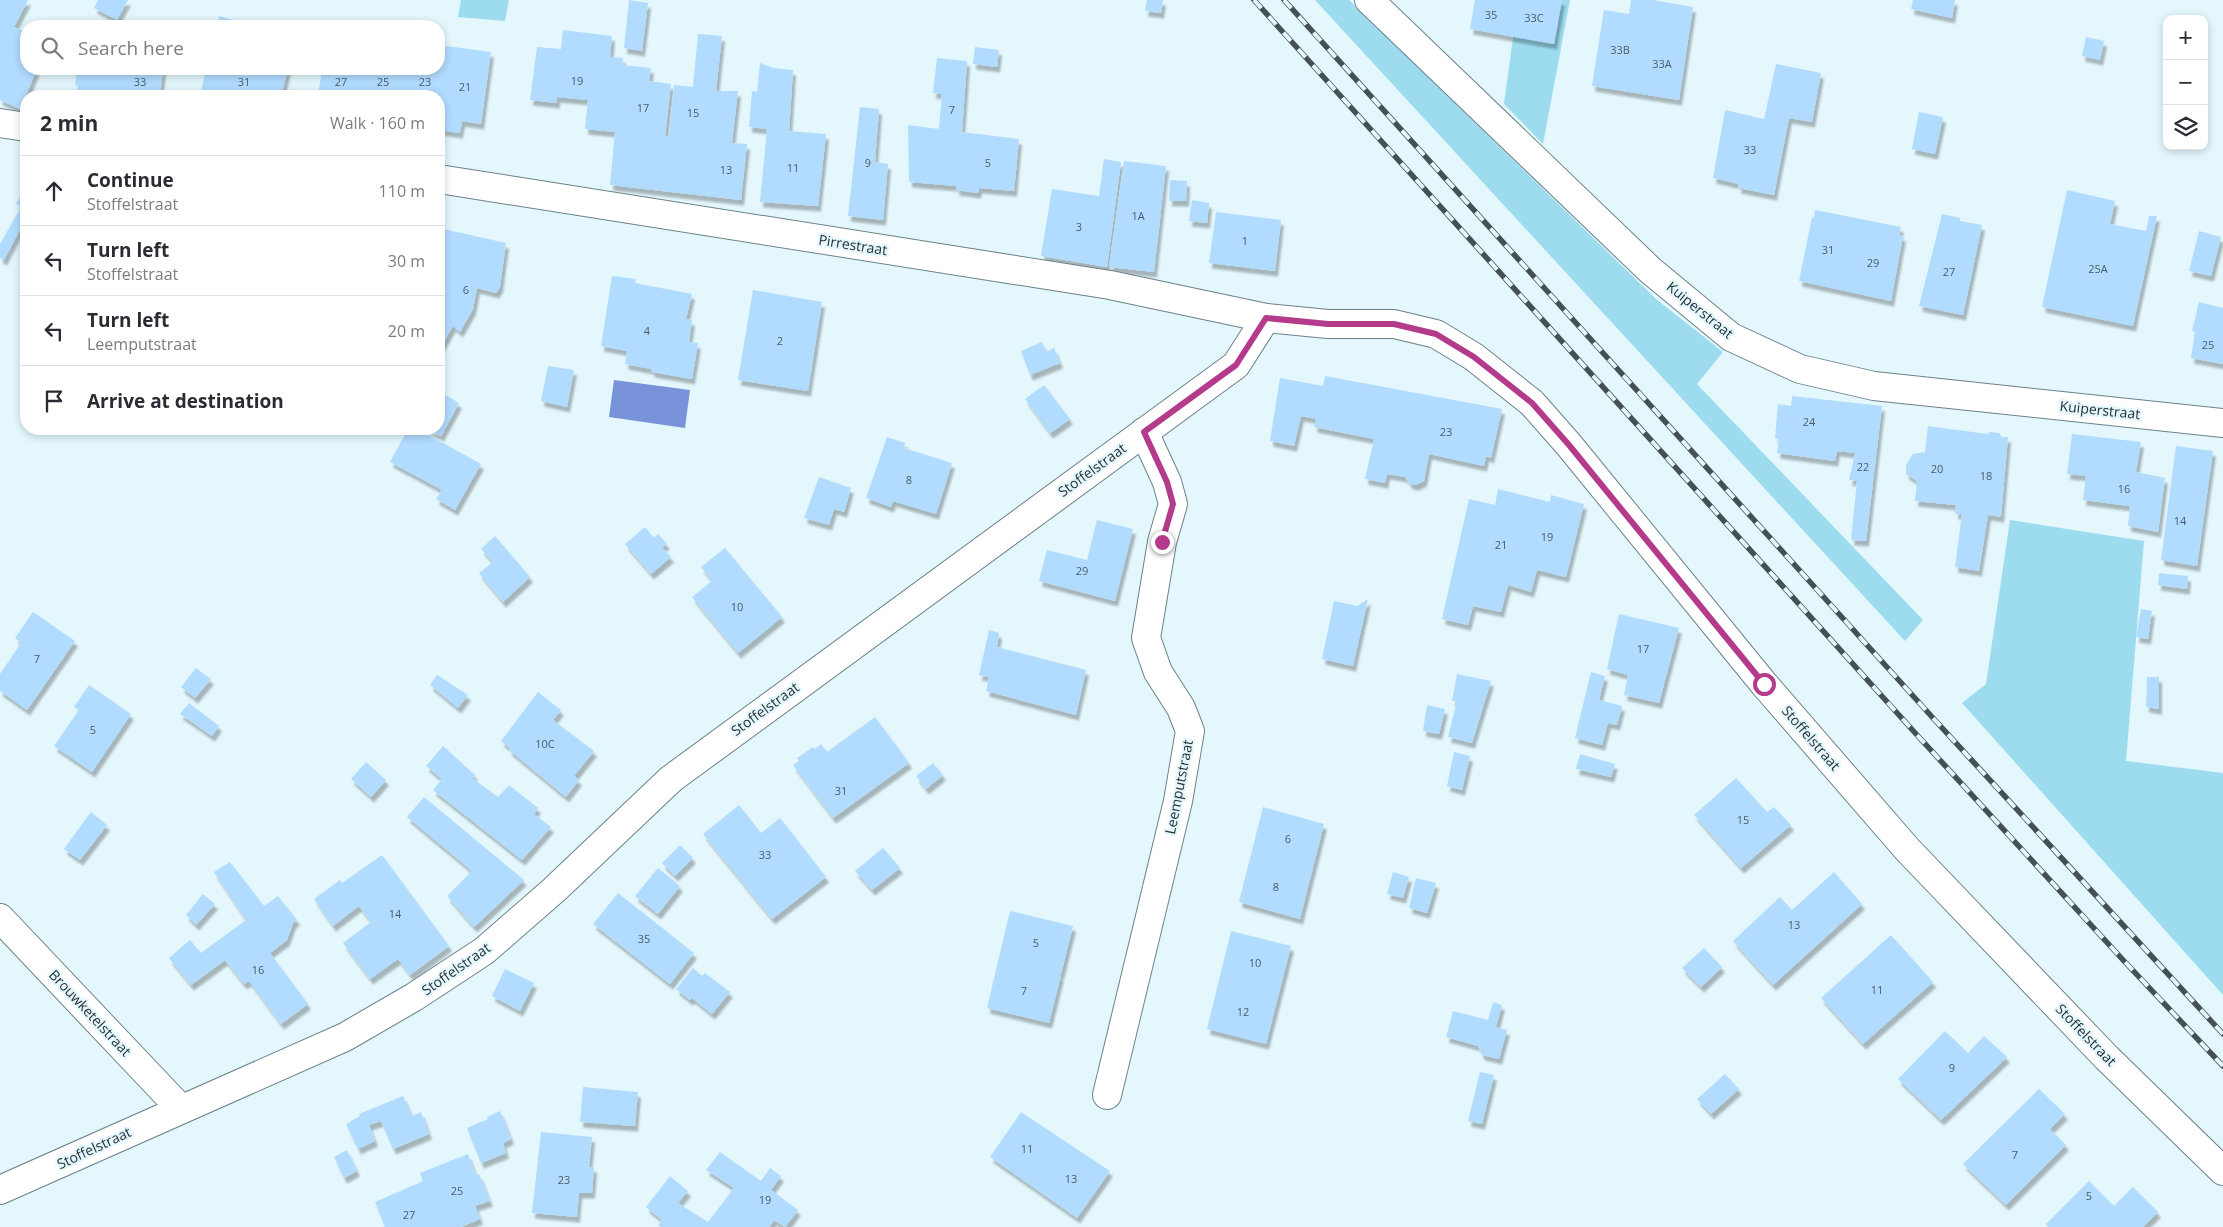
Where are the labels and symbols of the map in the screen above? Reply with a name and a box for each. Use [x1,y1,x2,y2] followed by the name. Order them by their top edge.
[1485,7,1497,22] house number: 35
[1524,10,1544,25] house number: 33C
[1610,42,1630,57] house number: 33B
[1652,56,1672,71] house number: 33A
[571,73,583,88] house number: 19
[134,74,146,89] house number: 33
[238,74,250,89] house number: 31
[335,74,347,89] house number: 27
[377,74,389,89] house number: 25
[419,74,431,89] house number: 23
[459,79,471,94] house number: 21
[637,100,649,115] house number: 17
[949,102,955,117] house number: 7
[687,105,699,120] house number: 15
[1744,142,1756,157] house number: 33
[865,155,871,170] house number: 9
[985,155,991,170] house number: 5
[787,160,799,175] house number: 11
[720,162,732,177] house number: 13
[1131,208,1145,223] house number: 1A
[1076,219,1082,234] house number: 3
[817,230,889,259] street label: Pirrestraat
[1242,233,1248,248] house number: 1
[1822,242,1834,257] house number: 31
[1867,255,1879,270] house number: 29
[2088,261,2108,276] house number: 25A
[1943,264,1955,279] house number: 27
[1663,277,1738,342] street label: Kuiperstraat
[463,282,469,297] house number: 6
[644,323,651,338] house number: 4
[777,333,783,348] house number: 2
[2202,337,2214,352] house number: 25
[2059,396,2141,423] street label: Kuiperstraat
[1803,414,1816,429] house number: 24
[1440,424,1452,439] house number: 23
[1054,438,1130,501] street label: Stoffelstraat
[1857,459,1869,474] house number: 22
[1931,461,1943,476] house number: 20
[1980,468,1992,483] house number: 18
[906,472,912,487] house number: 8
[2118,481,2130,496] house number: 16
[2174,513,2187,528] house number: 14
[1541,529,1553,544] house number: 19
[1151,531,1174,554] route end
[1495,537,1507,552] house number: 21
[1076,563,1088,578] house number: 29
[731,599,743,614] house number: 10
[1637,641,1649,656] house number: 17
[34,651,40,666] house number: 7
[1753,673,1776,696] route start
[727,677,803,740] street label: Stoffelstraat
[1778,701,1845,774] street label: Stoffelstraat
[90,722,96,737] house number: 5
[535,736,555,751] house number: 10C
[1160,738,1197,836] street label: Leemputstraat
[835,783,847,798] house number: 31
[1737,812,1749,827] house number: 15
[1285,831,1291,846] house number: 6
[759,847,771,862] house number: 33
[1273,879,1279,894] house number: 8
[389,906,402,921] house number: 14
[1788,917,1800,932] house number: 13
[638,931,650,946] house number: 35
[1033,935,1039,950] house number: 5
[418,938,494,999] street label: Stoffelstraat
[1249,955,1261,970] house number: 10
[252,962,264,977] house number: 16
[45,965,136,1060] street label: Brouwketelstraat
[1871,982,1883,997] house number: 11
[1021,983,1027,998] house number: 7
[2052,999,2121,1070] street label: Stoffelstraat
[1237,1004,1249,1019] house number: 12
[1949,1060,1955,1075] house number: 9
[54,1122,134,1173] street label: Stoffelstraat
[1021,1141,1033,1156] house number: 11
[2012,1147,2018,1162] house number: 7
[1065,1171,1077,1186] house number: 13
[558,1172,570,1187] house number: 23
[451,1183,463,1198] house number: 25
[2086,1188,2092,1203] house number: 5
[759,1192,771,1207] house number: 19
[403,1207,415,1222] house number: 27

